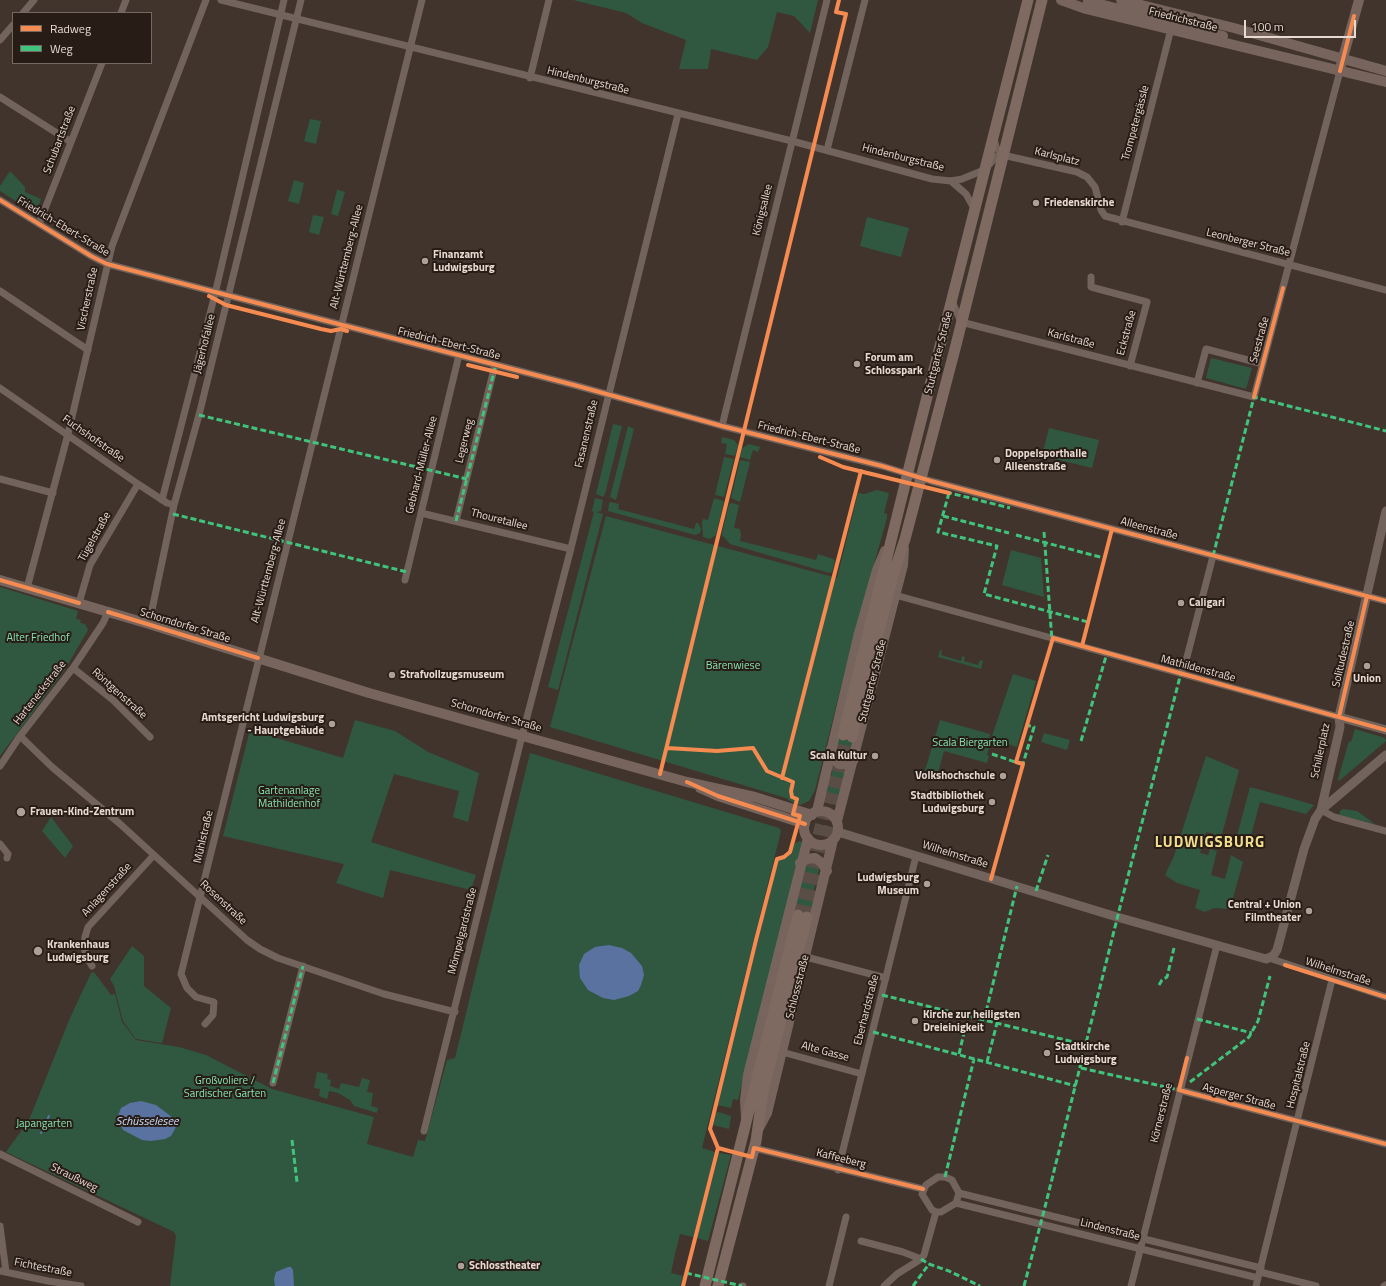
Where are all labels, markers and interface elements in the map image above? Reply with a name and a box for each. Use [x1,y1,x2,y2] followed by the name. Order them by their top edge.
[1147,5,1219,35] street label: Friedrichstraße
[12,12,152,64] legend
[1246,12,1358,38] scale bar
[1251,17,1284,36] text: 100 m
[50,19,91,38] text: Radweg
[50,39,73,58] text: Weg
[546,64,630,98] street label: Hindenburgstraße
[1120,84,1152,162] street label: Trompetergässle
[41,104,79,176] street label: Schubartstraße
[861,141,945,175] street label: Hindenburgstraße
[1033,145,1081,169] street label: Karlsplatz
[750,183,776,237] street label: Königsallee
[15,194,111,260] street label: Friedrich-Ebert-Straße
[1044,196,1114,210] place label: Friedenskirche
[1031,198,1041,208] marker: Friedenskirche
[328,203,366,311] street label: Alt-Württemberg-Allee
[1205,226,1291,260] street label: Leonberger Straße
[433,248,495,274] place label: Finanzamt Ludwigsburg
[420,256,430,266] marker: Finanzamt Ludwigsburg
[75,266,101,332] street label: Vischerstraße
[1115,309,1139,357] street label: Eckstraße
[922,310,956,396] street label: Stuttgarter Straße
[191,313,219,375] street label: Jägerhofallee
[1248,315,1272,365] street label: Seestraße
[396,325,502,363] street label: Friedrich-Ebert-Straße
[1046,326,1096,352] street label: Karlstraße
[865,351,923,377] place label: Forum am Schlosspark
[852,359,862,369] marker: Forum am Schlosspark
[573,399,601,469] street label: Fasanenstraße
[59,413,127,465] street label: Fuchshofstraße
[403,415,441,515] street label: Gebhard-Müller-Allee
[453,417,477,465] street label: Legerweg
[756,419,862,457] street label: Friedrich-Ebert-Straße
[1005,447,1087,473] place label: Doppelsporthalle Alleenstraße
[992,455,1002,465] marker: Doppelsporthalle Alleenstraße
[469,507,529,533] street label: Thouretallee
[76,510,114,564] street label: Tügelstraße
[1119,515,1179,543] street label: Alleenstraße
[249,518,289,624] street label: Alt-Württemberg-Allee
[1189,596,1225,610] place label: Caligari
[1176,598,1186,608] marker: Caligari
[138,606,232,646] street label: Schorndorfer Straße
[1330,619,1358,689] street label: Solitudestraße
[6,631,70,645] park label: Alter Friedhof
[856,638,890,724] street label: Stuttgarter Straße
[1159,653,1237,685] street label: Mathildenstraße
[11,658,69,728] street label: Harteneckstraße
[706,659,760,673] park label: Bärenwiese
[1362,661,1372,671] marker: Union
[89,666,149,722] street label: Röntgenstraße
[400,668,504,682] place label: Strafvollzugsmuseum
[387,670,397,680] marker: Strafvollzugsmuseum
[1353,672,1381,686] place label: Union
[449,697,543,735] street label: Schorndorfer Straße
[201,711,324,737] place label: Amtsgericht Ludwigsburg - Hauptgebäude
[327,719,337,729] marker: Amtsgericht Ludwigsburg - Hauptgebäude
[1309,722,1333,780] street label: Schillerplatz
[932,736,1008,750] park label: Scala Biergarten
[810,749,867,763] place label: Scala Kultur
[870,751,880,761] marker: Scala Kultur
[915,769,995,783] place label: Volkshochschule
[998,771,1008,781] marker: Volkshochschule
[258,784,320,810] park label: Gartenanlage Mathildenhof
[911,789,984,815] place label: Stadtbibliothek Ludwigsburg
[987,797,997,807] marker: Stadtbibliothek Ludwigsburg
[30,805,134,819] place label: Frauen-Kind-Zentrum
[15,806,27,818] marker: Frauen-Kind-Zentrum
[192,809,216,865] street label: Mühlstraße
[1155,834,1265,852] district label: LUDWIGSBURG
[921,839,989,871] street label: Wilhelmstraße
[79,860,135,920] street label: Anlagenstraße
[857,871,919,897] place label: Ludwigsburg Museum
[197,878,249,928] street label: Rosenstraße
[922,879,932,889] marker: Ludwigsburg Museum
[446,886,480,976] street label: Mömpelgardstraße
[1228,898,1301,924] place label: Central + Union Filmtheater
[1304,906,1314,916] marker: Central + Union Filmtheater
[47,938,109,964] place label: Krankenhaus Ludwigsburg
[32,945,44,957] marker: Krankenhaus Ludwigsburg
[784,954,812,1020] street label: Schlossstraße
[1304,955,1372,989] street label: Wilhelmstraße
[852,973,882,1047] street label: Eberhardstraße
[923,1008,1020,1034] place label: Kirche zur heiligsten Dreieinigkeit
[910,1016,920,1026] marker: Kirche zur heiligsten Dreieinigkeit
[800,1039,850,1065] street label: Alte Gasse
[1055,1040,1117,1066] place label: Stadtkirche Ludwigsburg
[1284,1040,1314,1110] street label: Hospitalstraße
[1042,1048,1052,1058] marker: Stadtkirche Ludwigsburg
[184,1074,266,1100] park label: Großvoliere / Sardischer Garten
[1201,1081,1277,1113] street label: Asperger Straße
[1148,1082,1176,1144] street label: Körnerstraße
[115,1115,179,1129] water label: Schüsselesee
[16,1117,72,1131] park label: Japangarten
[815,1146,867,1172] street label: Kaffeeberg
[48,1161,100,1195] street label: Straußweg
[1079,1216,1141,1244] street label: Lindenstraße
[13,1256,73,1280] street label: Fichtestraße
[469,1259,540,1273] place label: Schlosstheater
[456,1261,466,1271] marker: Schlosstheater

